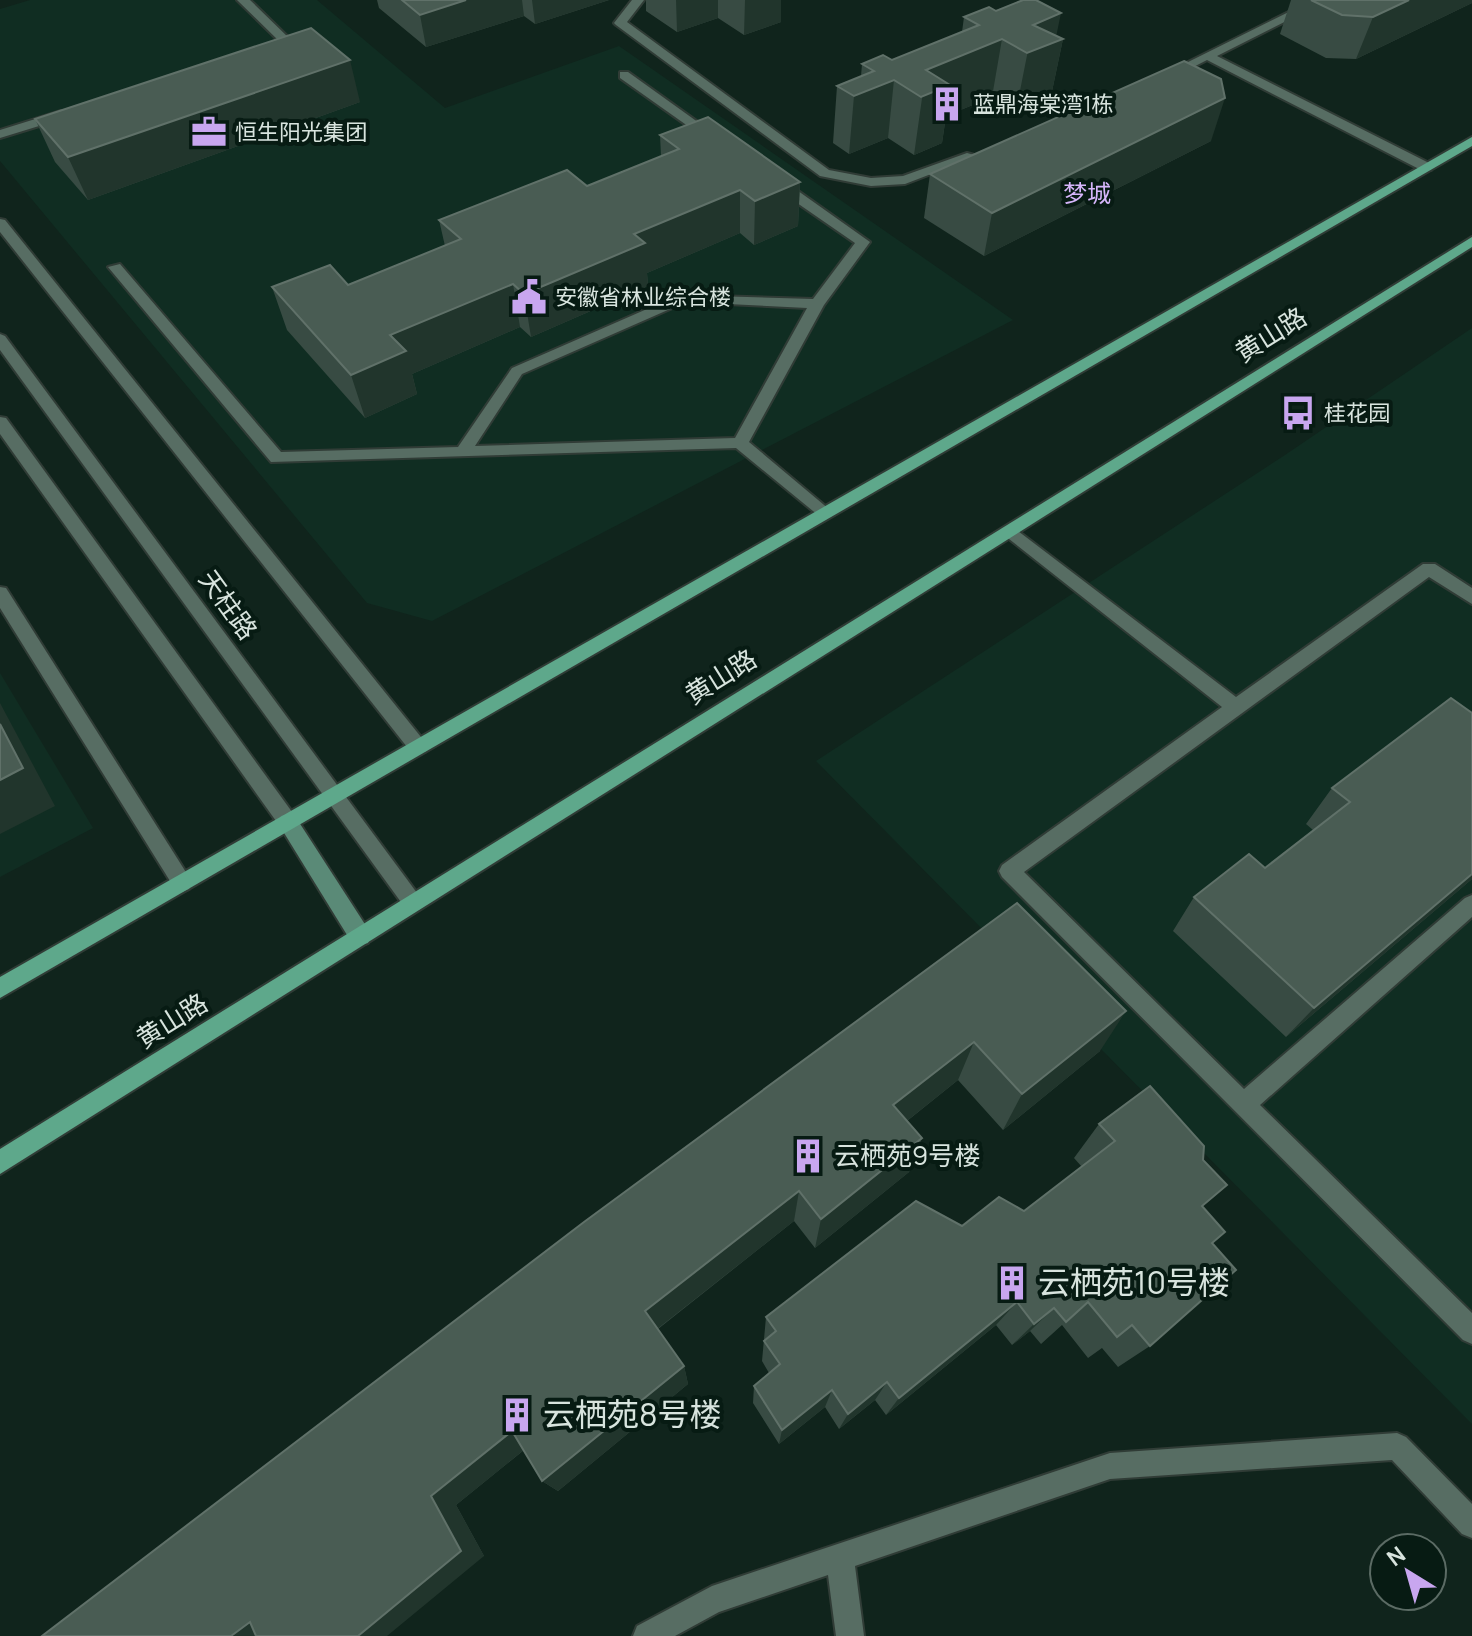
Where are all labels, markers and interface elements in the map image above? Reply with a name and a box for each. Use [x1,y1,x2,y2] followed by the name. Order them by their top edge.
[928,85,966,123] building icon: 蓝鼎海棠湾1栋
[973,89,1114,119] place label: 蓝鼎海棠湾1栋
[190,113,228,151] office icon: 恒生阳光集团
[235,117,367,147] place label: 恒生阳光集团
[1063,176,1111,209] district label: 梦城
[510,278,548,316] public building icon: 安徽省林业综合楼
[555,282,731,312] place label: 安徽省林业综合楼
[1228,298,1313,370] street label: 黄山路
[1279,394,1317,432] bus stop icon: 桂花园
[1324,398,1390,428] place label: 桂花园
[191,562,266,647] street label: 天柱路
[678,640,763,712] street label: 黄山路
[129,984,214,1056] street label: 黄山路
[789,1137,827,1175] building icon: 云栖苑9号楼
[834,1137,980,1173] place label: 云栖苑9号楼
[1038,1260,1230,1304] place label: 云栖苑10号楼
[993,1264,1031,1302] building icon: 云栖苑10号楼
[543,1392,722,1436] place label: 云栖苑8号楼
[498,1396,536,1434] building icon: 云栖苑8号楼
[1368,1532,1448,1612] north arrow
[1381,1539,1411,1573] text: N

